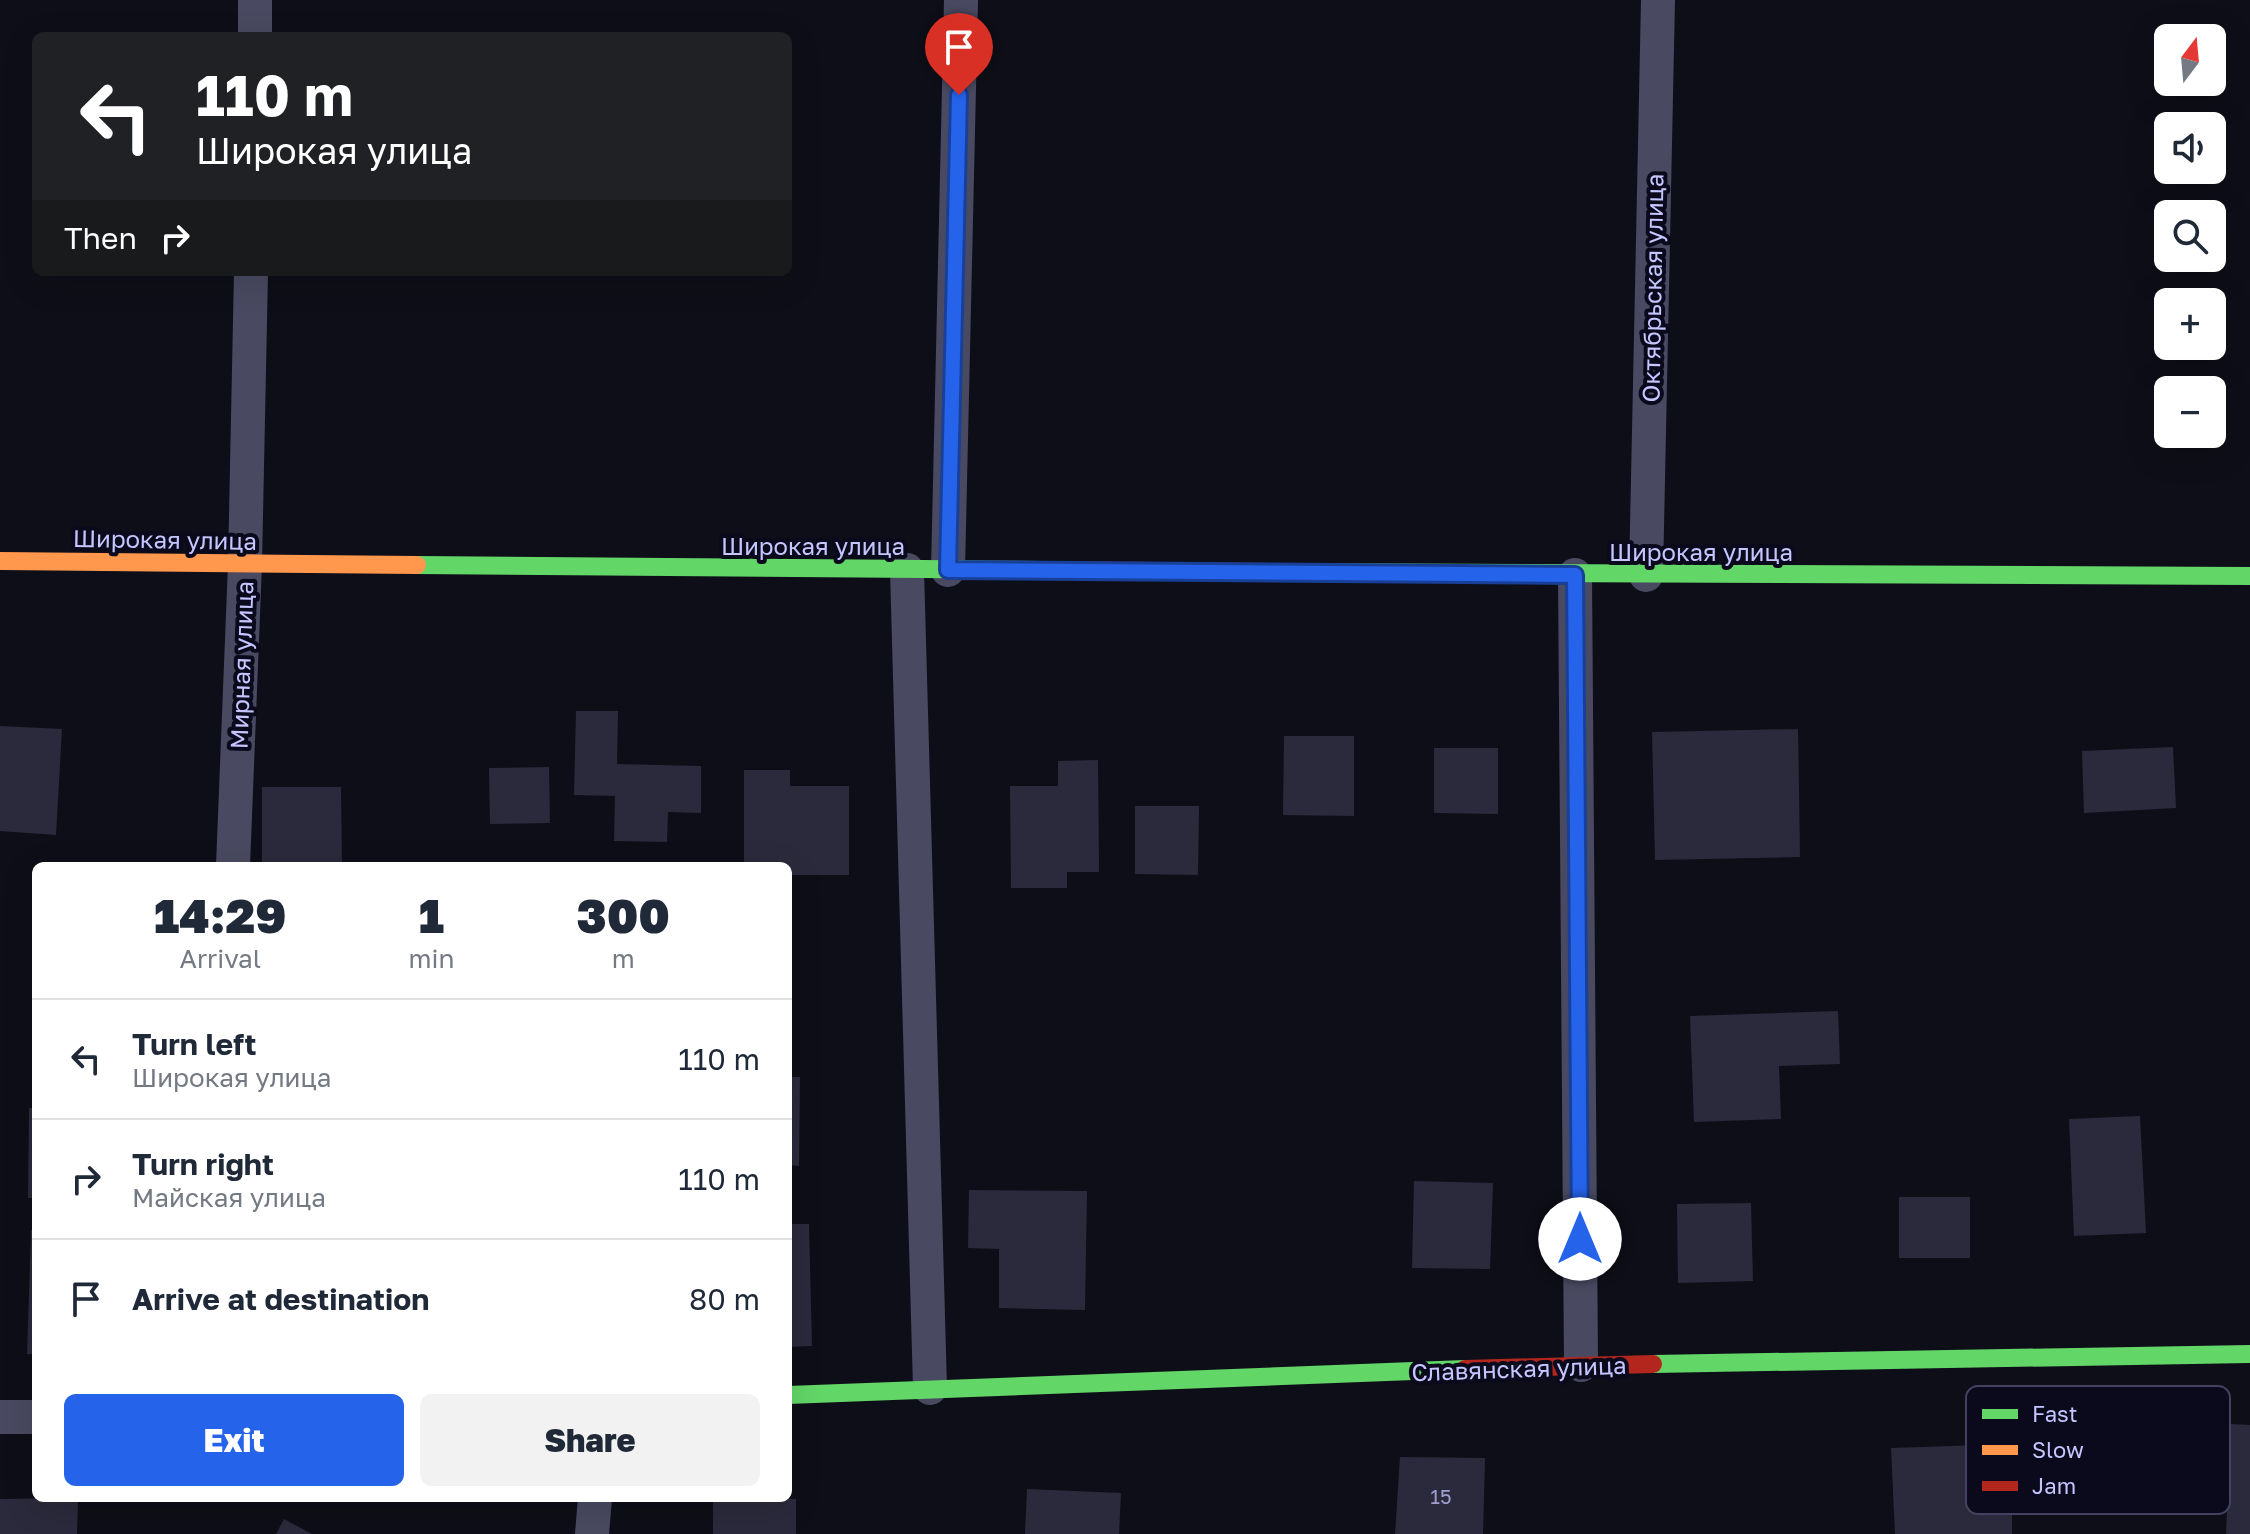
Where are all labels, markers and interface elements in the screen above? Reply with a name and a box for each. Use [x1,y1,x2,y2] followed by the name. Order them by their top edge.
[925,13,993,95] pin
[2154,24,2226,96] north arrow
[2154,24,2226,448] map controls
[937,25,981,69] icon: arrive
[196,61,353,128] text: 110 m
[64,64,168,168] icon: left
[2154,112,2226,184] button: sound
[196,129,472,172] text: Широкая улица
[1636,173,1668,403] street label: Октябрьская улица
[2154,200,2226,272] button: search
[153,216,197,260] icon: right
[64,220,137,256] text: Then
[2154,288,2226,360] button: +
[2154,376,2226,448] button: −
[73,523,257,555] street label: Широкая улица
[721,531,905,560] street label: Широкая улица
[1609,537,1793,566] street label: Широкая улица
[224,580,258,750] street label: Мирная улица
[154,886,287,944] text: 14:29
[419,886,444,944] text: 1
[576,886,670,944] text: 300
[180,943,261,974] text: Arrival
[409,943,454,974] text: min
[612,943,635,974] text: m
[132,1026,257,1062] text: Turn left
[64,1037,108,1081] icon: left
[678,1041,760,1077] text: 110 m
[132,1062,332,1093] text: Широкая улица
[132,1146,274,1182] text: Turn right
[64,1157,108,1201] icon: right
[678,1161,760,1197] text: 110 m
[132,1182,326,1213] text: Майская улица
[1538,1197,1622,1281] position arrow
[64,1277,108,1321] icon: arrive
[132,1281,429,1317] text: Arrive at destination
[689,1281,760,1317] text: 80 m
[1411,1350,1627,1386] street label: Славянская улица
[1966,1386,2230,1514] legend
[64,1394,404,1486] button: Exit
[420,1394,760,1486] button: Share
[2032,1400,2078,1427] text: Fast
[2032,1436,2084,1463] text: Slow
[2032,1472,2076,1499] text: Jam
[1430,1484,1452,1508] house number: 15

